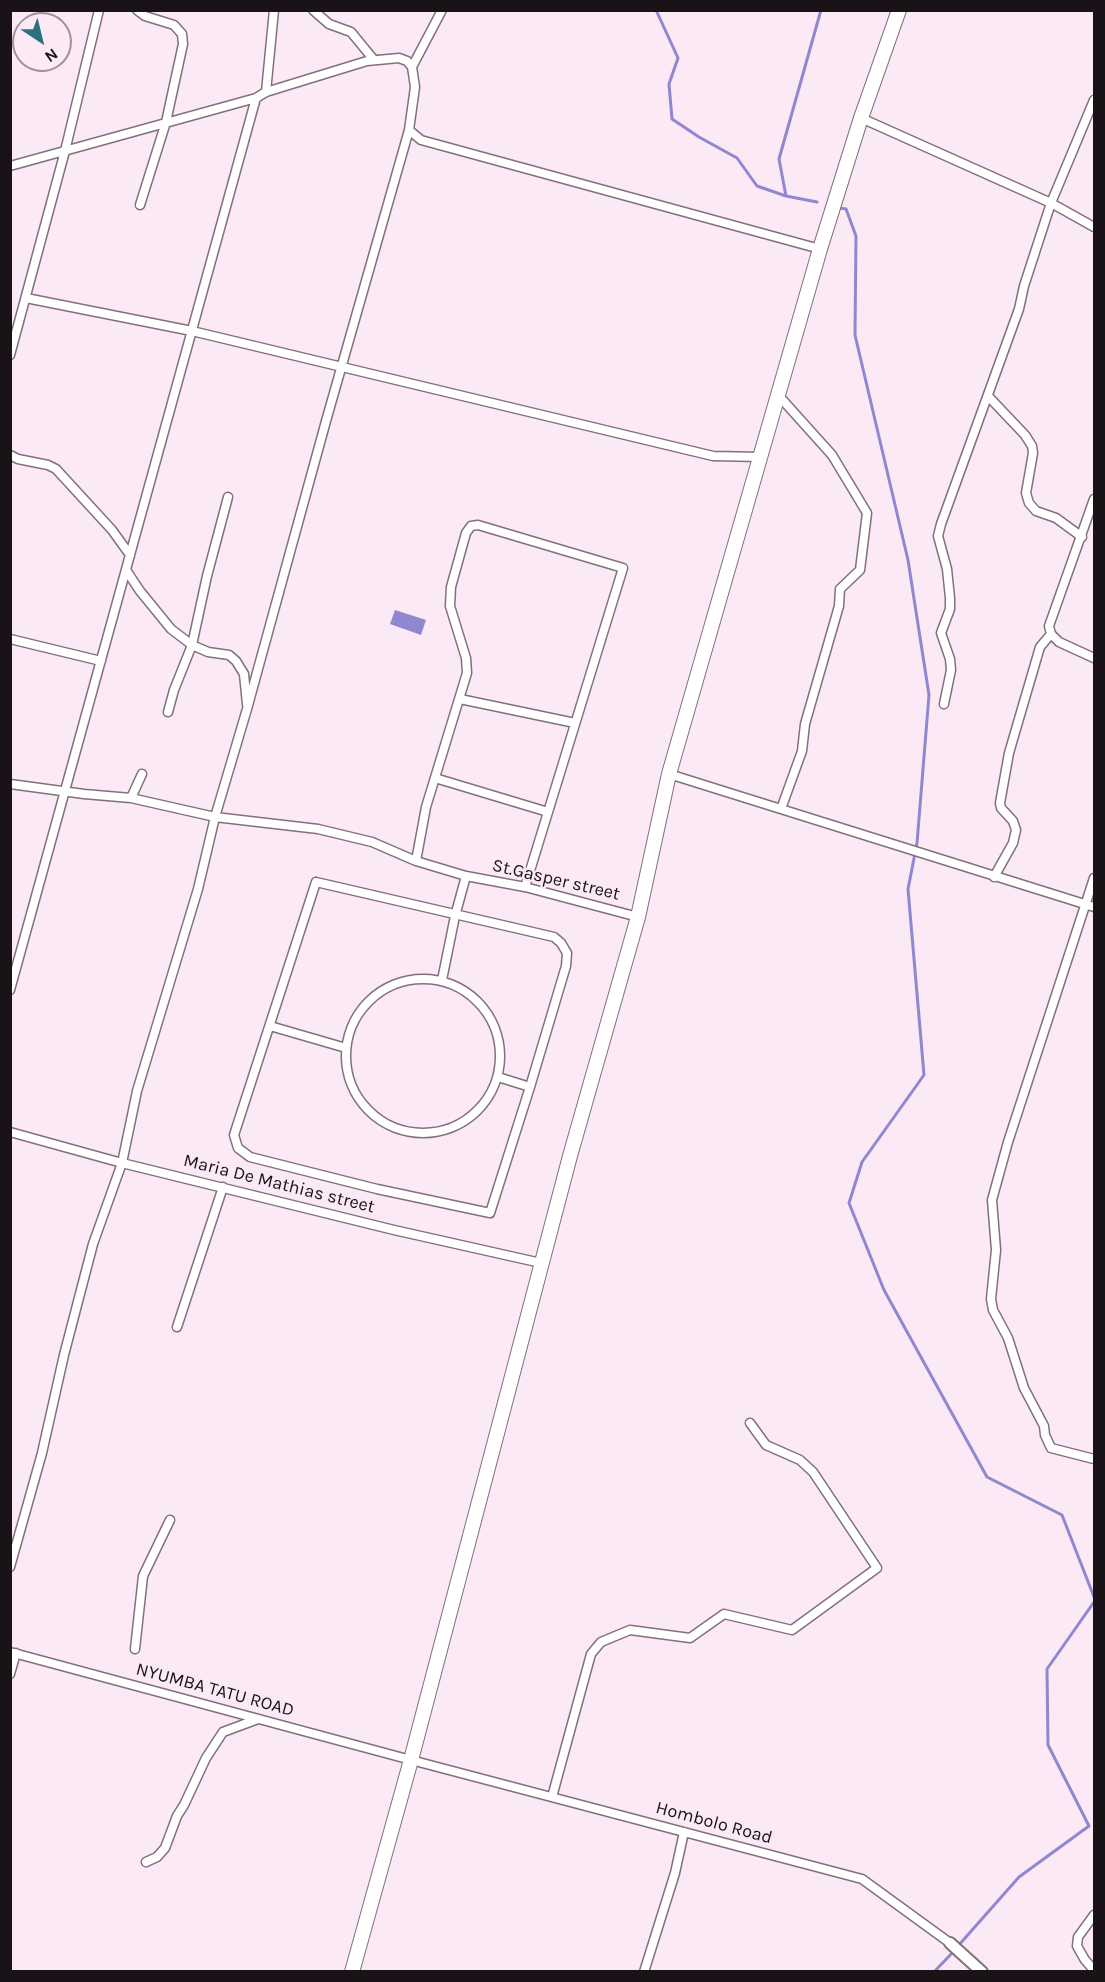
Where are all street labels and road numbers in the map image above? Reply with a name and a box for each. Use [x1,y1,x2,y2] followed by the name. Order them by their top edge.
[490,855,622,905] street label: St.Gasper street
[181,1150,377,1218] street label: Maria De Mathias street
[134,1659,296,1721] street label: NYUMBA TATU ROAD
[653,1797,775,1849] street label: Hombolo Road

